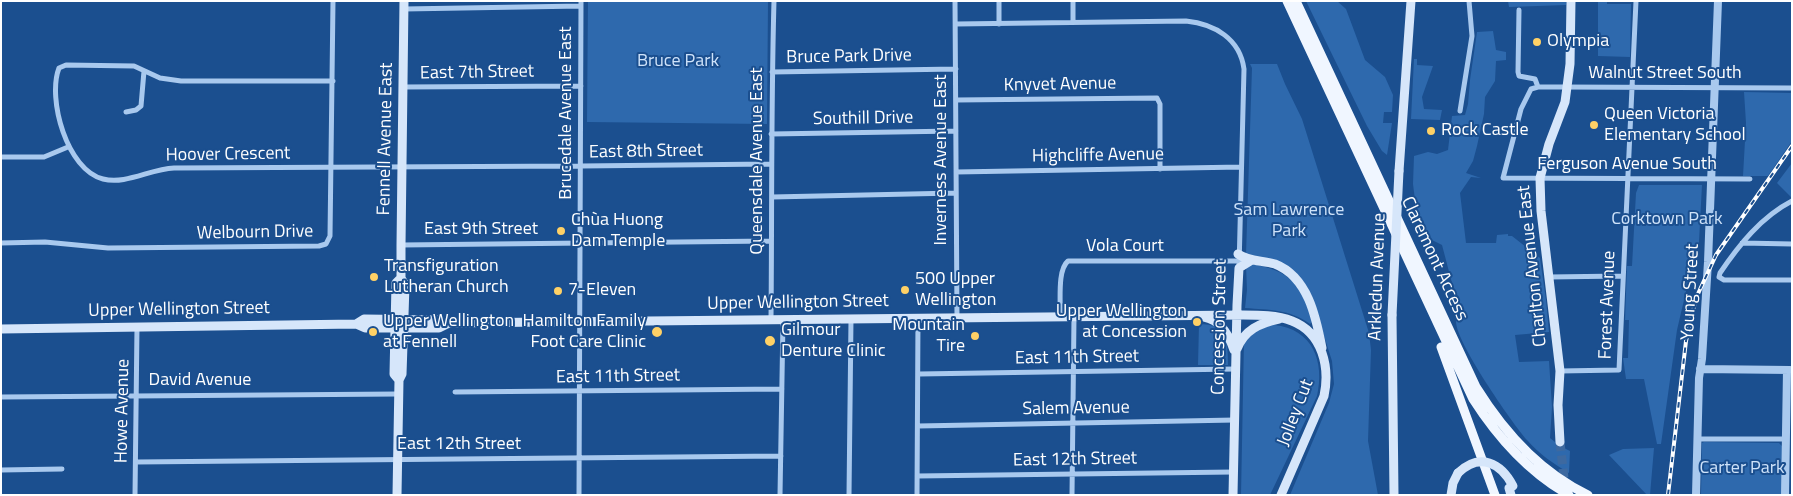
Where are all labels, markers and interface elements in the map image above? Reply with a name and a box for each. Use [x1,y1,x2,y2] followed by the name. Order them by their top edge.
[556,26,578,200] street label: Brucedale Avenue East
[1547,31,1609,53] place label: Olympia
[1531,36,1543,48] marker: Olympia
[786,45,912,69] street label: Bruce Park Drive
[637,51,719,73] park label: Bruce Park
[420,61,534,85] street label: East 7th Street
[374,62,398,216] street label: Fennell Avenue East
[1588,63,1742,85] street label: Walnut Street South
[747,67,769,255] street label: Queensdale Avenue East
[1004,73,1116,97] street label: Knyvet Avenue
[931,74,953,246] street label: Inverness Avenue East
[1604,104,1746,146] place label: Queen Victoria Elementary School
[813,107,913,131] street label: Southill Drive
[1588,119,1600,131] marker: Queen Victoria Elementary School
[1441,120,1529,142] place label: Rock Castle
[1425,125,1437,137] marker: Rock Castle
[589,140,703,164] street label: East 8th Street
[165,143,291,167] street label: Hoover Crescent
[1032,144,1164,168] street label: Highcliffe Avenue
[1537,154,1717,176] street label: Ferguson Avenue South
[1514,184,1552,348] street label: Charlton Avenue East
[1396,193,1472,325] street label: Claremont Access
[1234,200,1344,242] park label: Sam Lawrence Park
[1611,209,1723,231] park label: Corktown Park
[571,210,665,252] place label: Chùa Huong Dam Temple
[1365,213,1391,341] street label: Arkledun Avenue
[424,219,538,241] street label: East 9th Street
[197,221,313,245] street label: Welbourn Drive
[555,225,567,237] marker: Chùa Huong Dam Temple
[1086,236,1164,258] street label: Vola Court
[1678,243,1704,341] street label: Young Street
[1595,250,1621,360] street label: Forest Avenue
[384,256,509,298] place label: Transfiguration Lutheran Church
[1208,259,1232,395] street label: Concession Street
[915,269,996,312] place label: 500 Upper Wellington
[368,271,380,283] marker: Transfiguration Lutheran Church
[568,280,636,302] place label: 7-Eleven
[899,284,911,296] marker: 500 Upper Wellington
[552,285,564,297] marker: 7-Eleven
[707,291,889,315] street label: Upper Wellington Street
[88,298,270,322] street label: Upper Wellington Street
[1056,301,1187,344] place label: Upper Wellington at Concession
[383,311,514,354] place label: Upper Wellington at Fennell
[523,311,646,354] place label: Hamilton Family Foot Care Clinic
[892,315,965,358] place label: Mountain Tire
[1191,316,1203,328] marker: Upper Wellington at Concession
[781,320,886,362] place label: Gilmour Denture Clinic
[650,325,664,339] marker: Hamilton Family Foot Care Clinic
[367,326,379,338] marker: Upper Wellington at Fennell
[969,330,981,342] marker: Mountain Tire
[763,334,777,348] marker: Gilmour Denture Clinic
[1015,346,1139,370] street label: East 11th Street
[111,359,135,463] street label: Howe Avenue
[556,365,680,389] street label: East 11th Street
[149,370,251,392] street label: David Avenue
[1273,376,1319,450] street label: Jolley Cut
[1022,397,1130,421] street label: Salem Avenue
[397,434,521,456] street label: East 12th Street
[1013,448,1137,472] street label: East 12th Street
[1699,458,1785,480] park label: Carter Park

